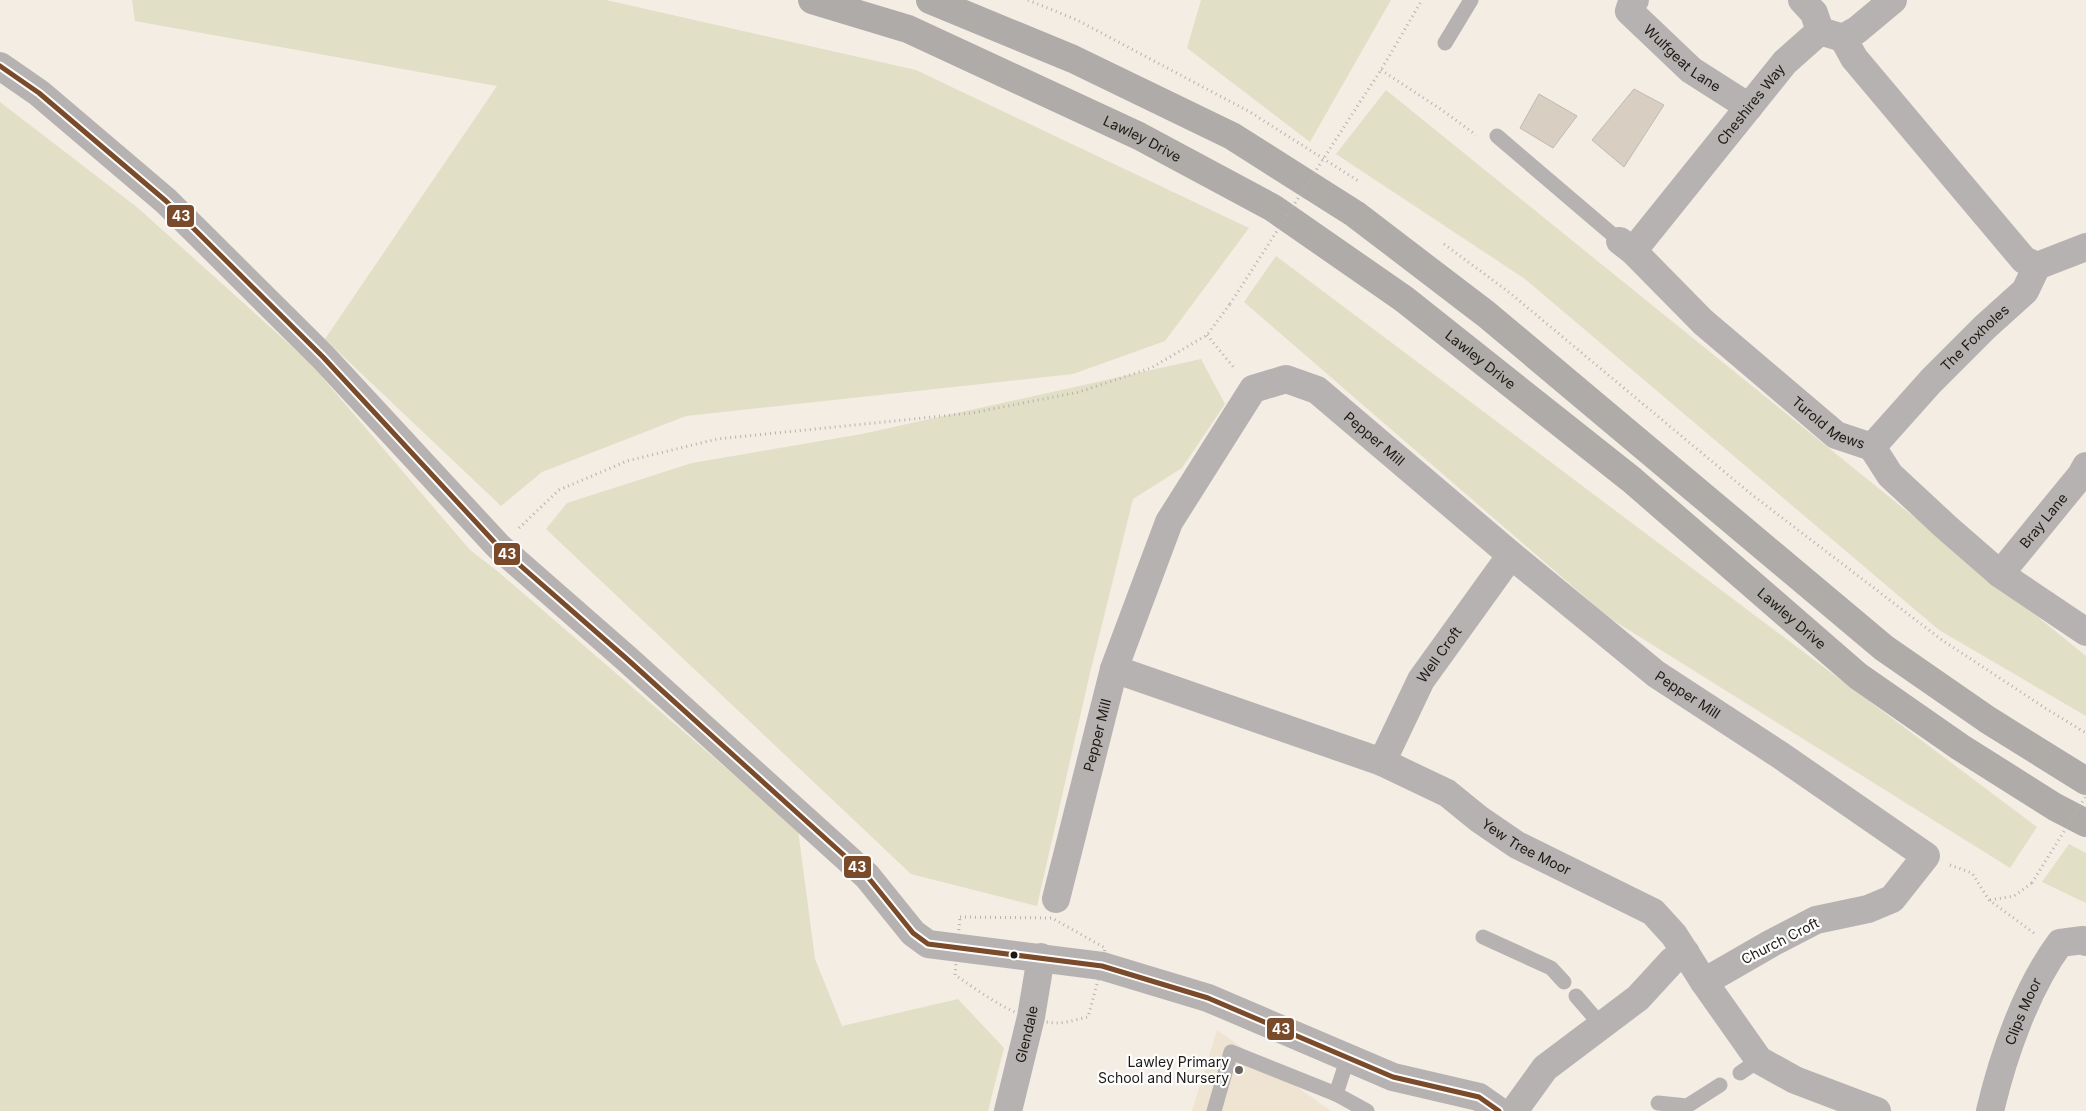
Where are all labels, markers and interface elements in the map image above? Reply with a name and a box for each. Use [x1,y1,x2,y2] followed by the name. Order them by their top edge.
[1640,21,1724,95] street label: Wulfgeat Lane
[1713,60,1788,148] street label: Cheshires Way
[1101,112,1184,165] street label: Lawley Drive
[166,204,195,228] line badge: 43
[172,207,190,224] text: 43
[1937,301,2012,374] street label: The Foxholes
[1442,326,1519,392] street label: Lawley Drive
[1789,392,1867,452] street label: Turold Mews
[1341,408,1408,469] street label: Pepper Mill
[2016,489,2071,551] street label: Bray Lane
[493,542,521,566] line badge: 43
[498,545,516,562] text: 43
[1754,584,1830,652] street label: Lawley Drive
[1413,623,1465,686] street label: Well Croft
[1652,667,1724,722] street label: Pepper Mill
[1079,697,1114,773] street label: Pepper Mill
[1479,814,1574,878] street label: Yew Tree Moor
[843,855,872,879] line badge: 43
[848,858,866,875] text: 43
[1738,914,1822,967] street label: Church Croft
[1009,950,1019,960] unlabelled marker
[2001,975,2045,1047] street label: Clips Moor
[1011,1004,1041,1064] street label: Glendale
[1266,1017,1295,1041] line badge: 43
[1272,1020,1290,1037] text: 43
[1098,1053,1229,1086] place label: Lawley Primary School and Nursery
[1233,1064,1245,1076] marker: Lawley Primary School and Nursery

